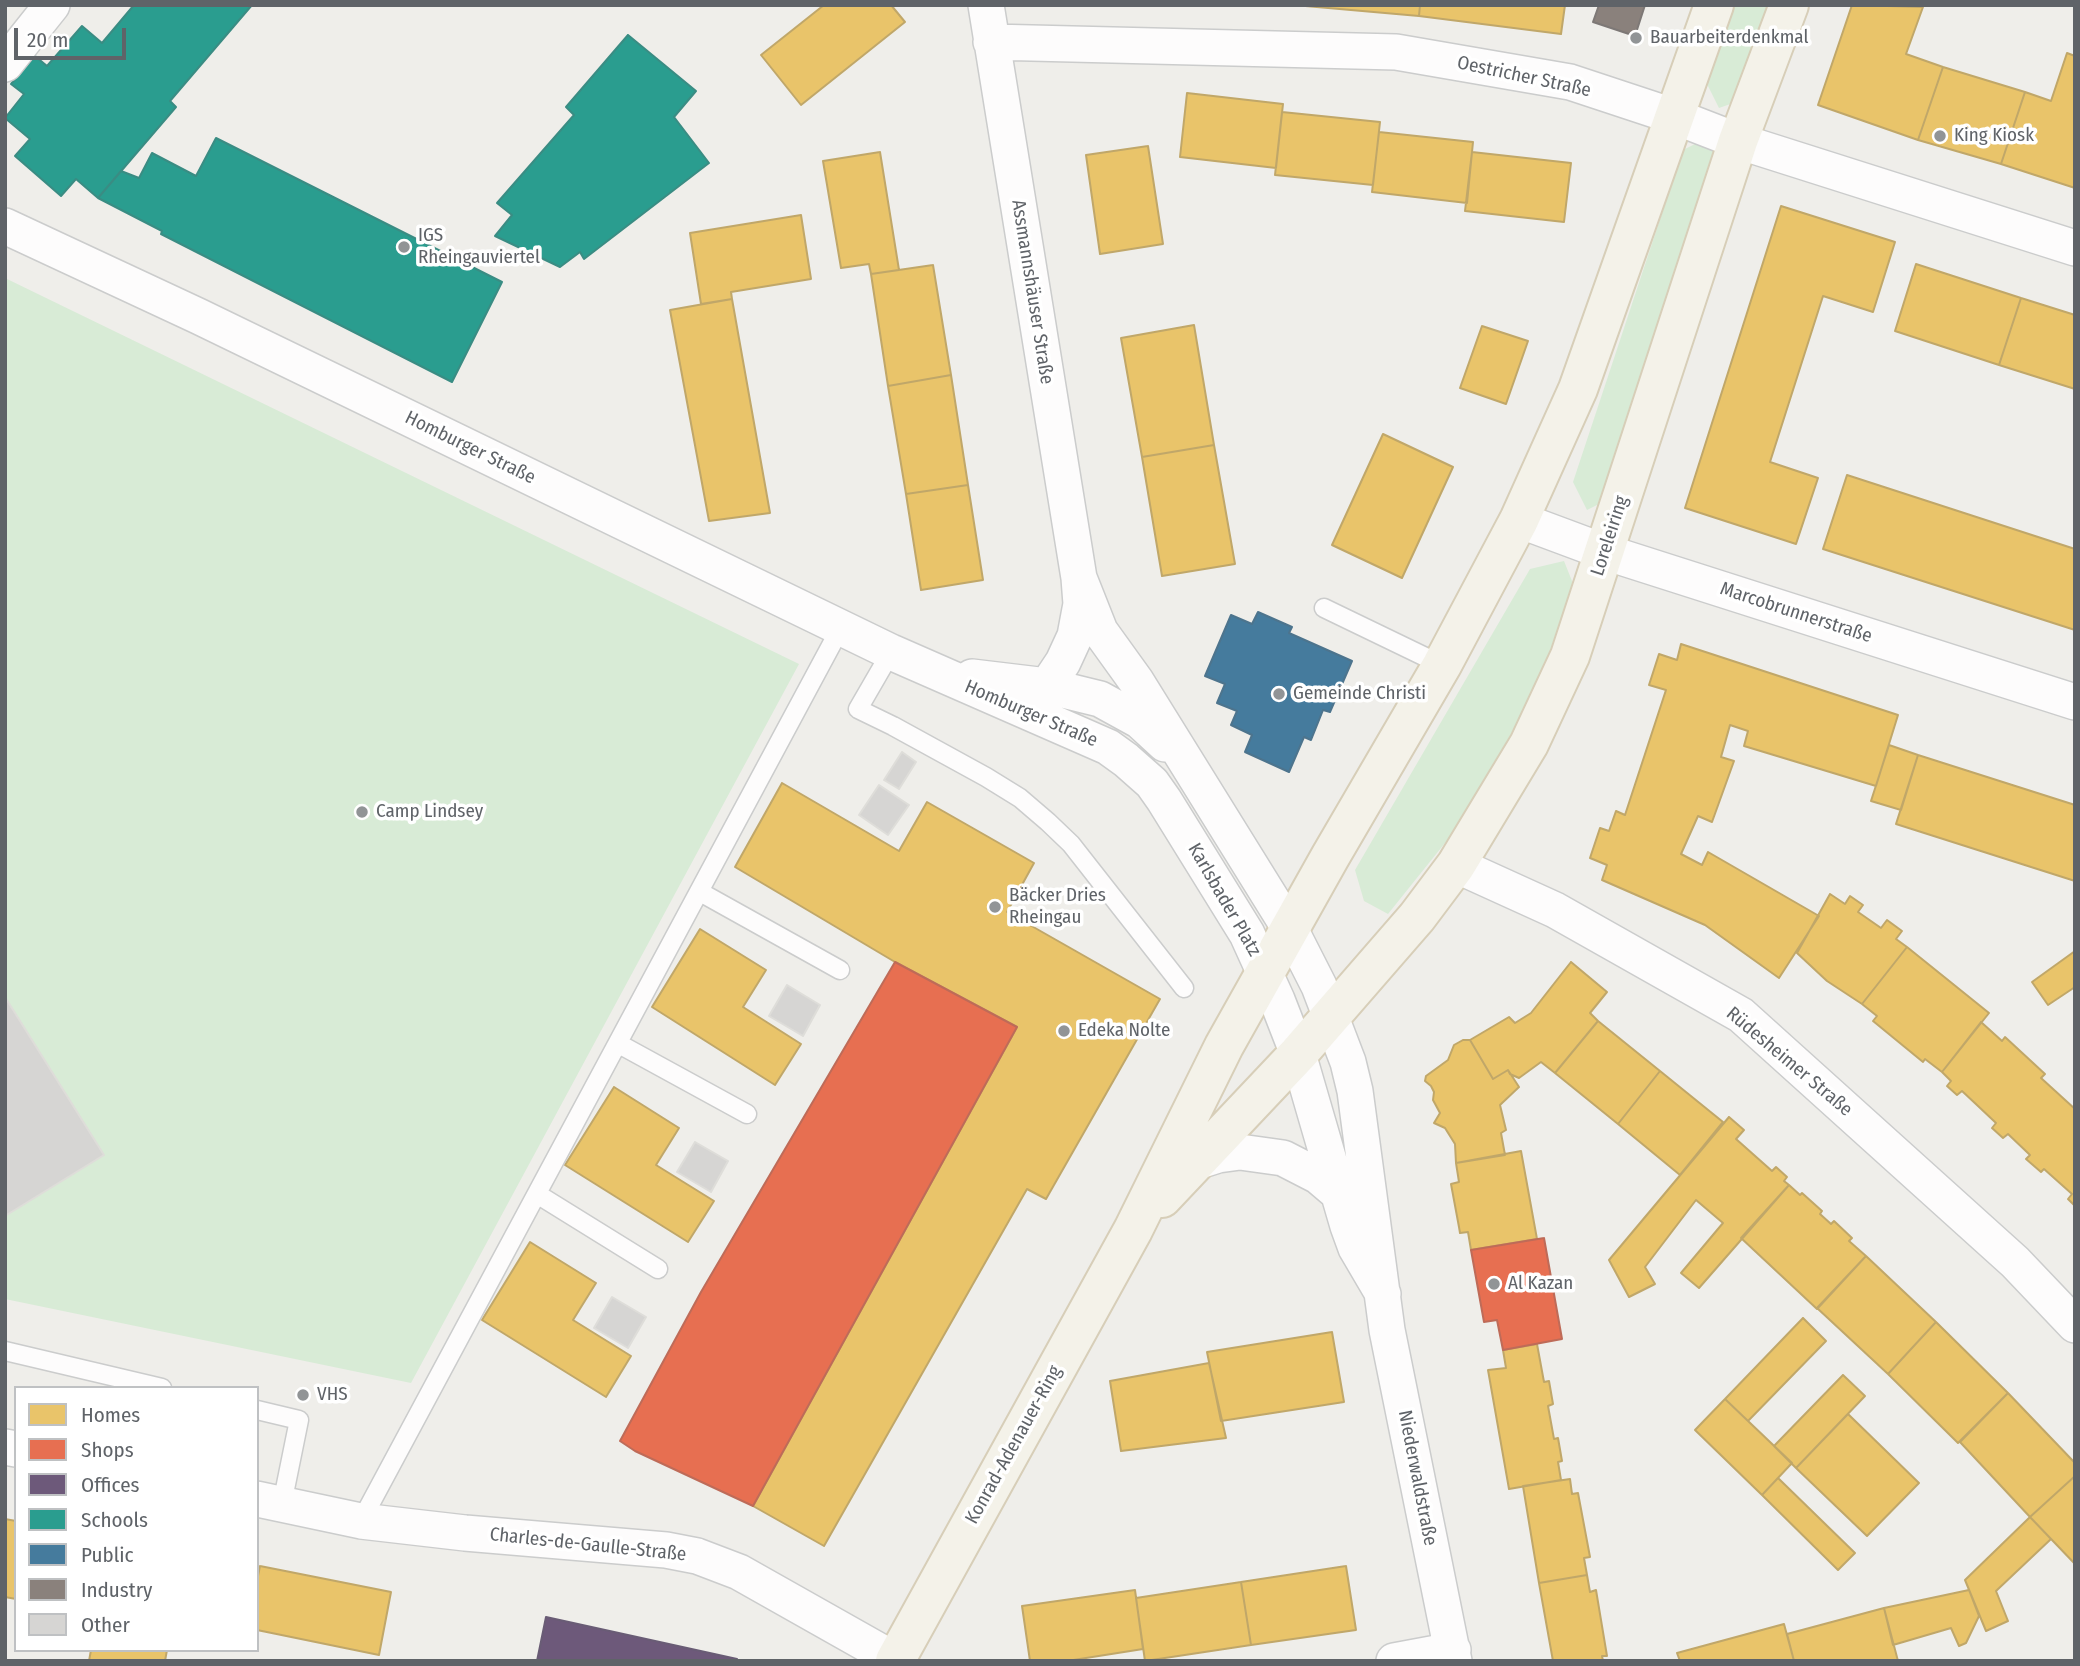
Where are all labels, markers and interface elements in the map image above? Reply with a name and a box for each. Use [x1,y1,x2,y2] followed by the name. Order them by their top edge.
[18,14,130,58] scale bar
[27,27,68,53] text: 20 m
[1650,27,1808,49] place label: Bauarbeiterdenkmal
[1628,30,1644,46] marker: Bauarbeiterdenkmal
[1455,52,1593,102] street label: Oestricher Straße
[1954,125,2034,147] place label: King Kiosk
[1932,128,1948,144] marker: King Kiosk
[1006,198,1058,386] street label: Assmannshäuser Straße
[418,225,540,269] place label: IGS Rheingauviertel
[396,239,412,255] marker: IGS Rheingauviertel
[401,407,539,489] street label: Homburger Straße
[1586,493,1634,579] street label: Loreleiring
[1717,578,1875,648] street label: Marcobrunnerstraße
[961,676,1101,752] street label: Homburger Straße
[1293,683,1426,705] place label: Gemeinde Christi
[1271,686,1287,702] marker: Gemeinde Christi
[376,801,483,823] place label: Camp Lindsey
[354,804,370,820] marker: Camp Lindsey
[1182,839,1266,961] street label: Karlsbader Platz
[1009,885,1106,929] place label: Bäcker Dries Rheingau
[987,899,1003,915] marker: Bäcker Dries Rheingau
[1721,1003,1857,1121] street label: Rüdesheimer Straße
[1078,1020,1170,1042] place label: Edeka Nolte
[1056,1023,1072,1039] marker: Edeka Nolte
[1508,1273,1573,1295] place label: Al Kazan
[1486,1276,1502,1292] marker: Al Kazan
[961,1362,1067,1528] street label: Konrad-Adenauer-Ring
[317,1384,348,1406] place label: VHS
[14,1386,259,1652] legend
[295,1387,311,1403] marker: VHS
[81,1402,140,1428] text: Homes
[1393,1408,1441,1548] street label: Niederwaldstraße
[81,1437,134,1463] text: Shops
[81,1472,140,1498] text: Offices
[81,1507,148,1533] text: Schools
[489,1523,687,1567] street label: Charles-de-Gaulle-Straße
[81,1542,133,1568] text: Public
[81,1577,152,1603] text: Industry
[81,1612,130,1638] text: Other

